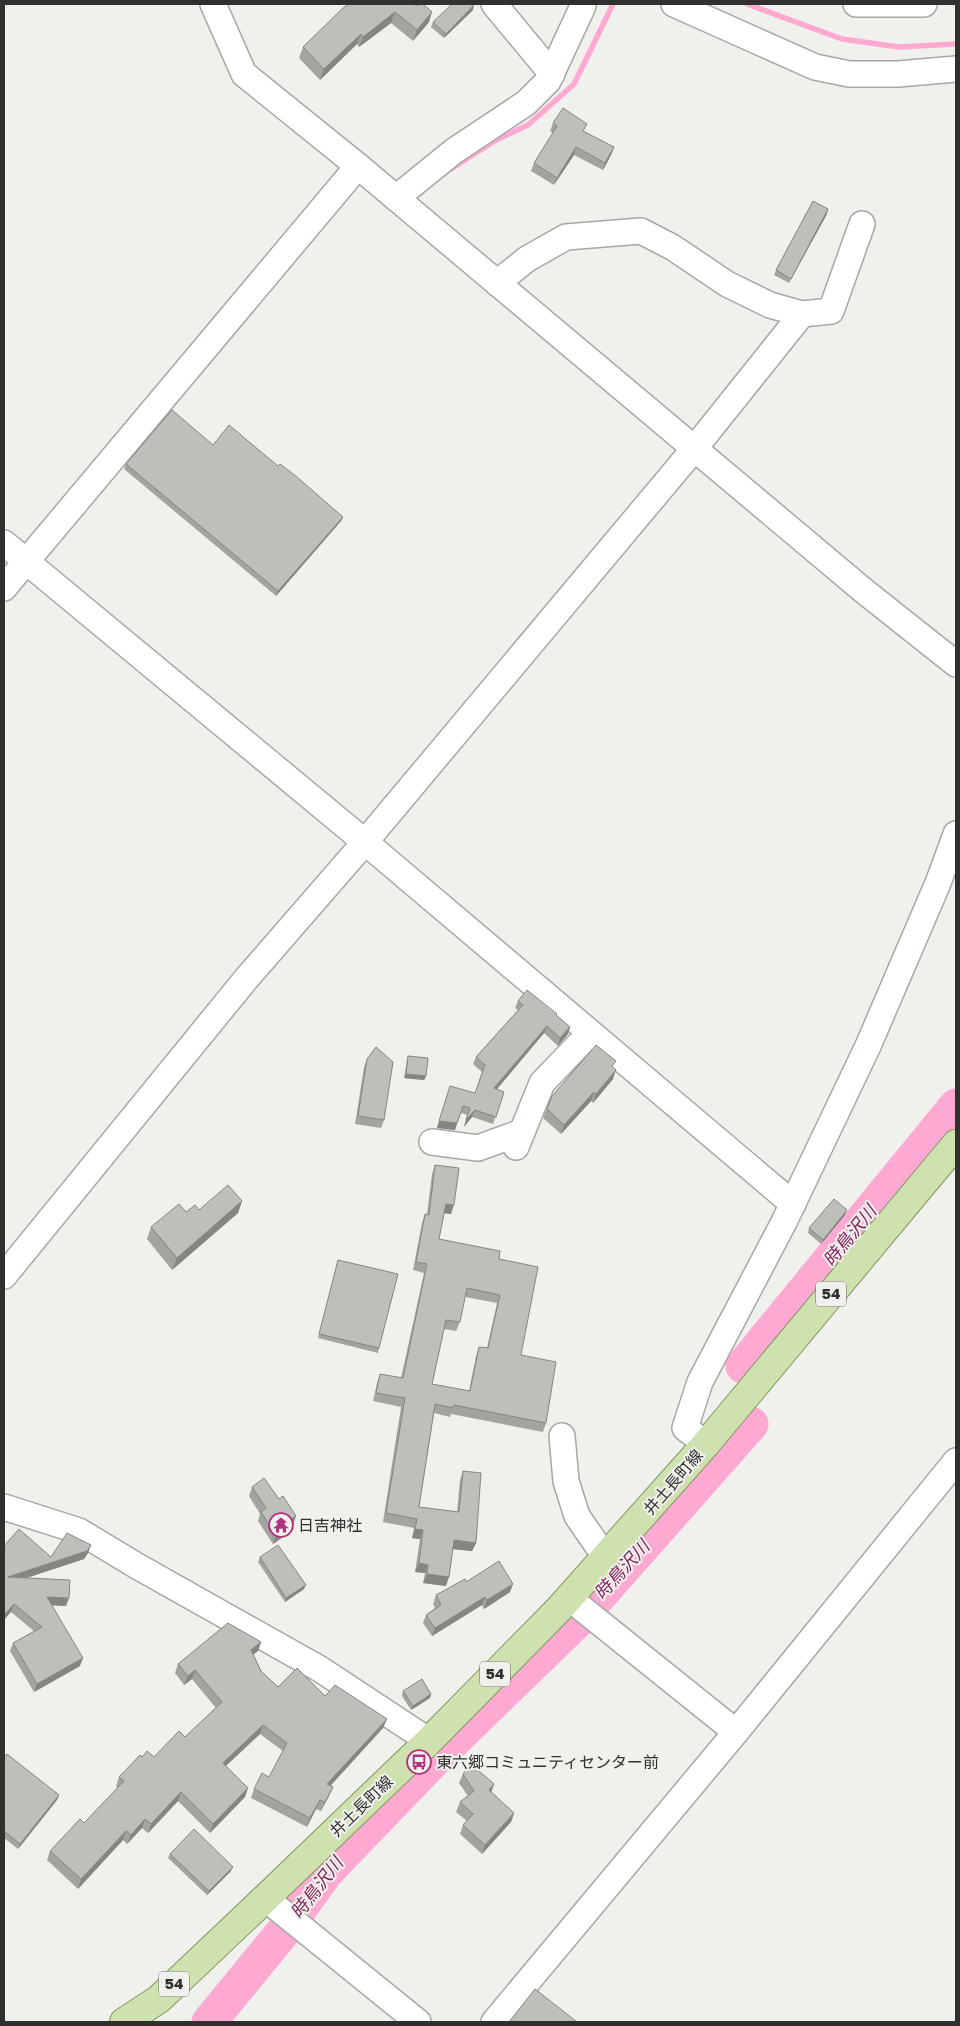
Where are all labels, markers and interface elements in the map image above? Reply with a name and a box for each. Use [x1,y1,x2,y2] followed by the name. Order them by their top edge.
[818,1199,882,1270] water label: 時鳥沢川
[816,1282,846,1306] road number: 54
[639,1445,707,1519] street label: 井土長町線
[268,1512,294,1538] temple icon: 日吉神社
[298,1515,362,1535] place label: 日吉神社
[589,1534,655,1603] water label: 時鳥沢川
[480,1662,510,1686] road number: 54
[406,1749,432,1775] bus stop icon: 東六郷コミュニティセンター前
[436,1752,659,1772] place label: 東六郷コミュニティセンター前
[325,1771,397,1841] street label: 井土長町線
[285,1851,348,1923] water label: 時鳥沢川
[159,1972,189,1996] road number: 54

